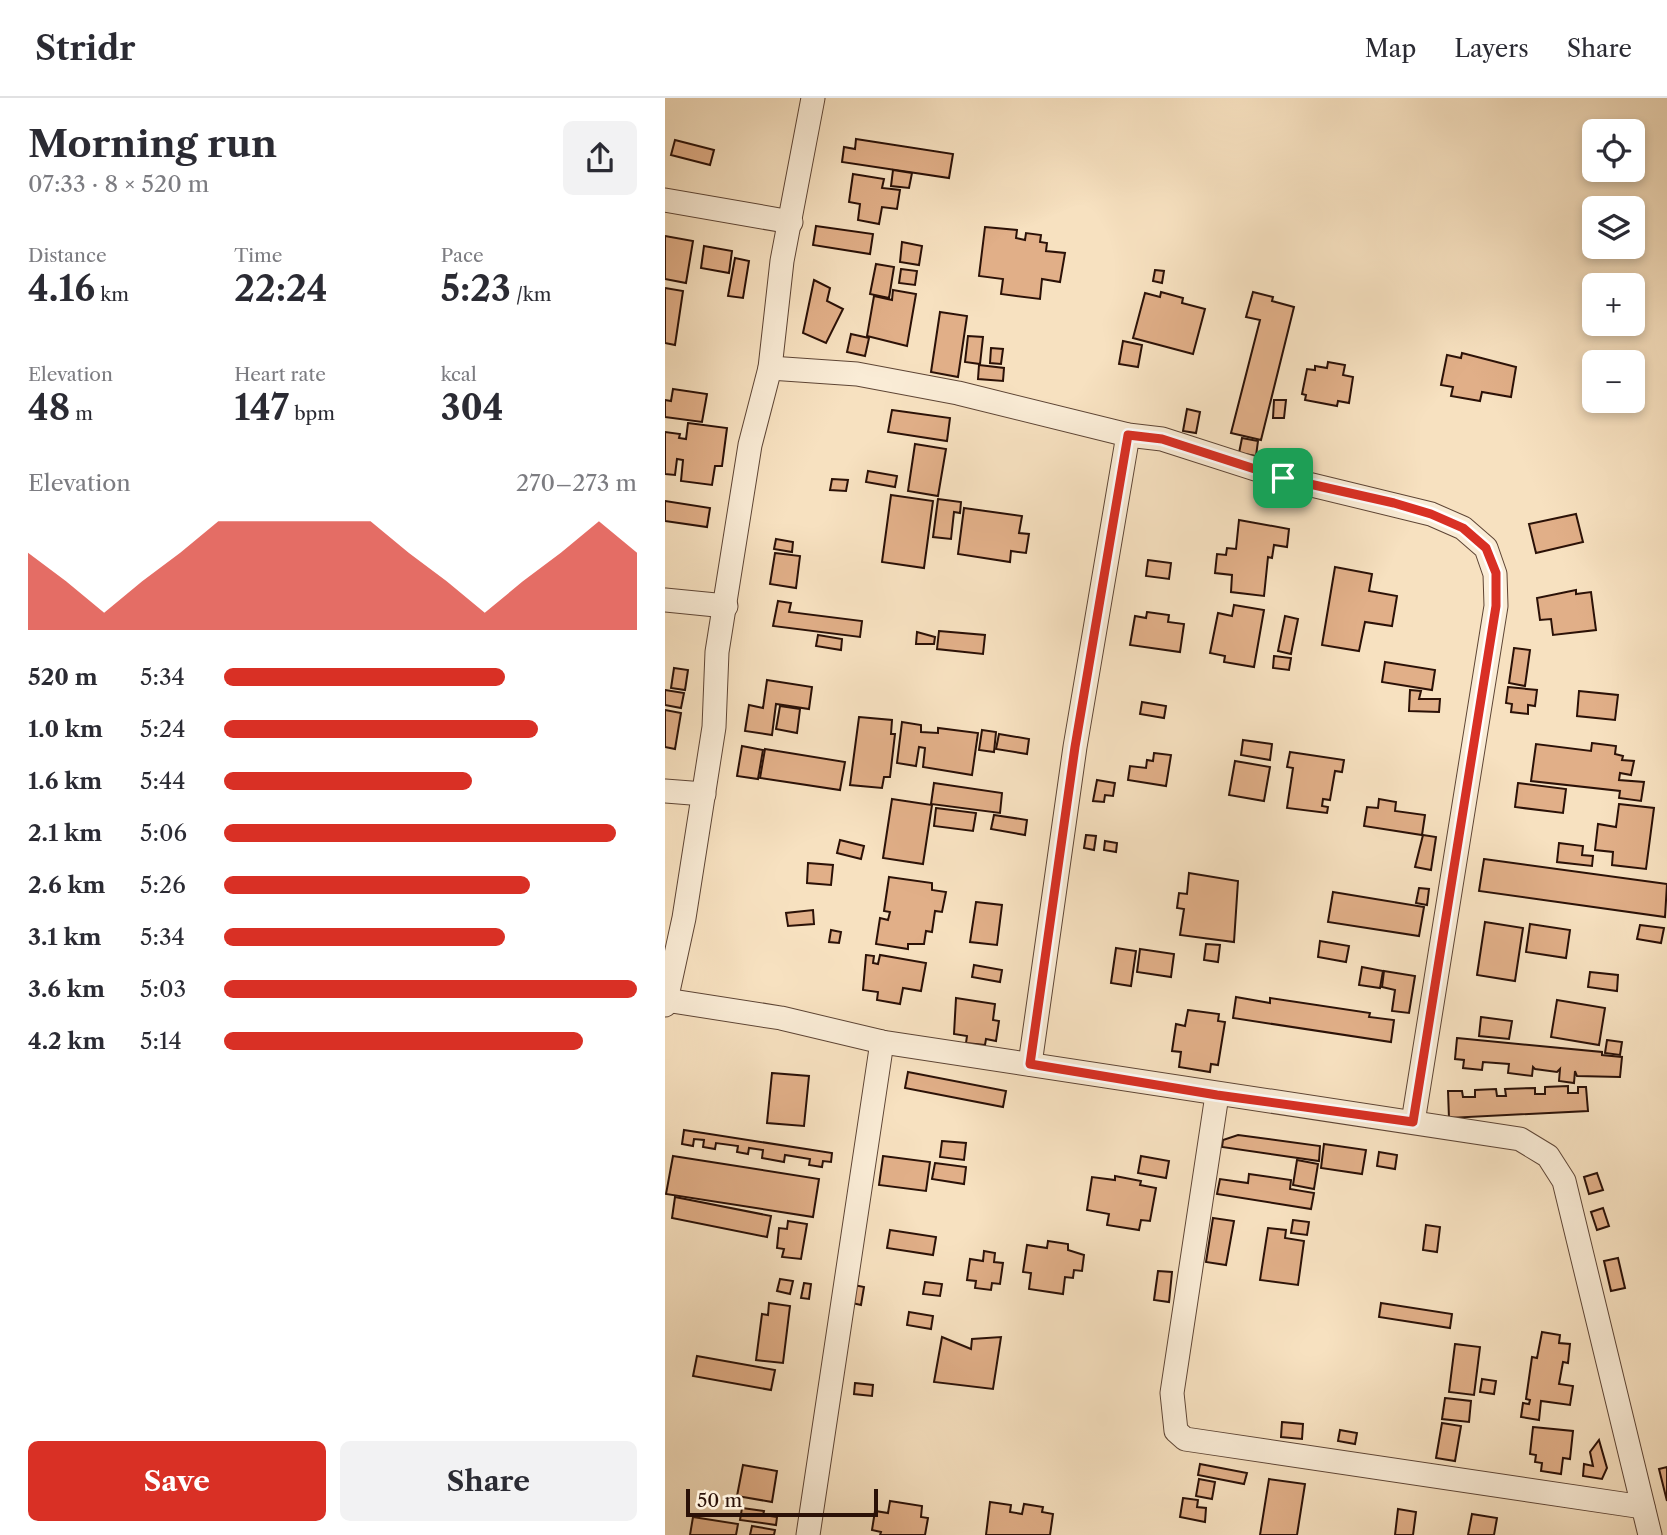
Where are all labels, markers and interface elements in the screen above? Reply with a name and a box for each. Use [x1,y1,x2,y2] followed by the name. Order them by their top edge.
[35,28,135,69] text: Stridr
[1365,34,1416,63] text: Map
[1454,34,1529,63] text: Layers
[1567,34,1632,63] text: Share
[1582,119,1645,413] map controls
[1582,119,1645,182] button: locate
[28,120,277,167] text: Morning run
[563,121,637,195] button: share
[28,170,209,198] text: 07:33 · 8 × 520 m
[1582,196,1645,259] button: layers
[28,244,107,267] text: Distance
[234,244,282,267] text: Time
[441,244,484,267] text: Pace
[28,267,95,310] text: 4.16
[234,267,327,310] text: 22:24
[441,267,511,310] text: 5:23
[1582,273,1645,336] button: +
[95,283,129,306] text: km
[511,283,551,306] text: /km
[1582,350,1645,413] button: −
[28,363,113,386] text: Elevation
[234,363,326,386] text: Heart rate
[441,363,477,386] text: kcal
[28,386,70,429] text: 48
[234,386,289,429] text: 147
[441,386,503,429] text: 304
[70,402,93,425] text: m
[289,402,335,425] text: bpm
[1253,448,1313,508] pin
[1264,459,1302,497] icon: arrive
[28,469,131,497] text: Elevation
[516,469,637,497] text: 270–273 m
[28,663,98,691] text: 520 m
[140,663,185,691] text: 5:34
[28,715,103,743] text: 1.0 km
[140,715,185,743] text: 5:24
[28,767,102,795] text: 1.6 km
[140,767,186,795] text: 5:44
[28,819,102,847] text: 2.1 km
[140,819,187,847] text: 5:06
[28,871,106,899] text: 2.6 km
[140,871,186,899] text: 5:26
[28,923,102,951] text: 3.1 km
[140,923,185,951] text: 5:34
[28,975,105,1003] text: 3.6 km
[140,975,186,1003] text: 5:03
[28,1027,105,1055] text: 4.2 km
[140,1027,182,1055] text: 5:14
[28,1441,326,1521] button: Save
[340,1441,637,1521] button: Share
[686,1486,879,1518] scale bar
[697,1489,742,1512] text: 50 m

